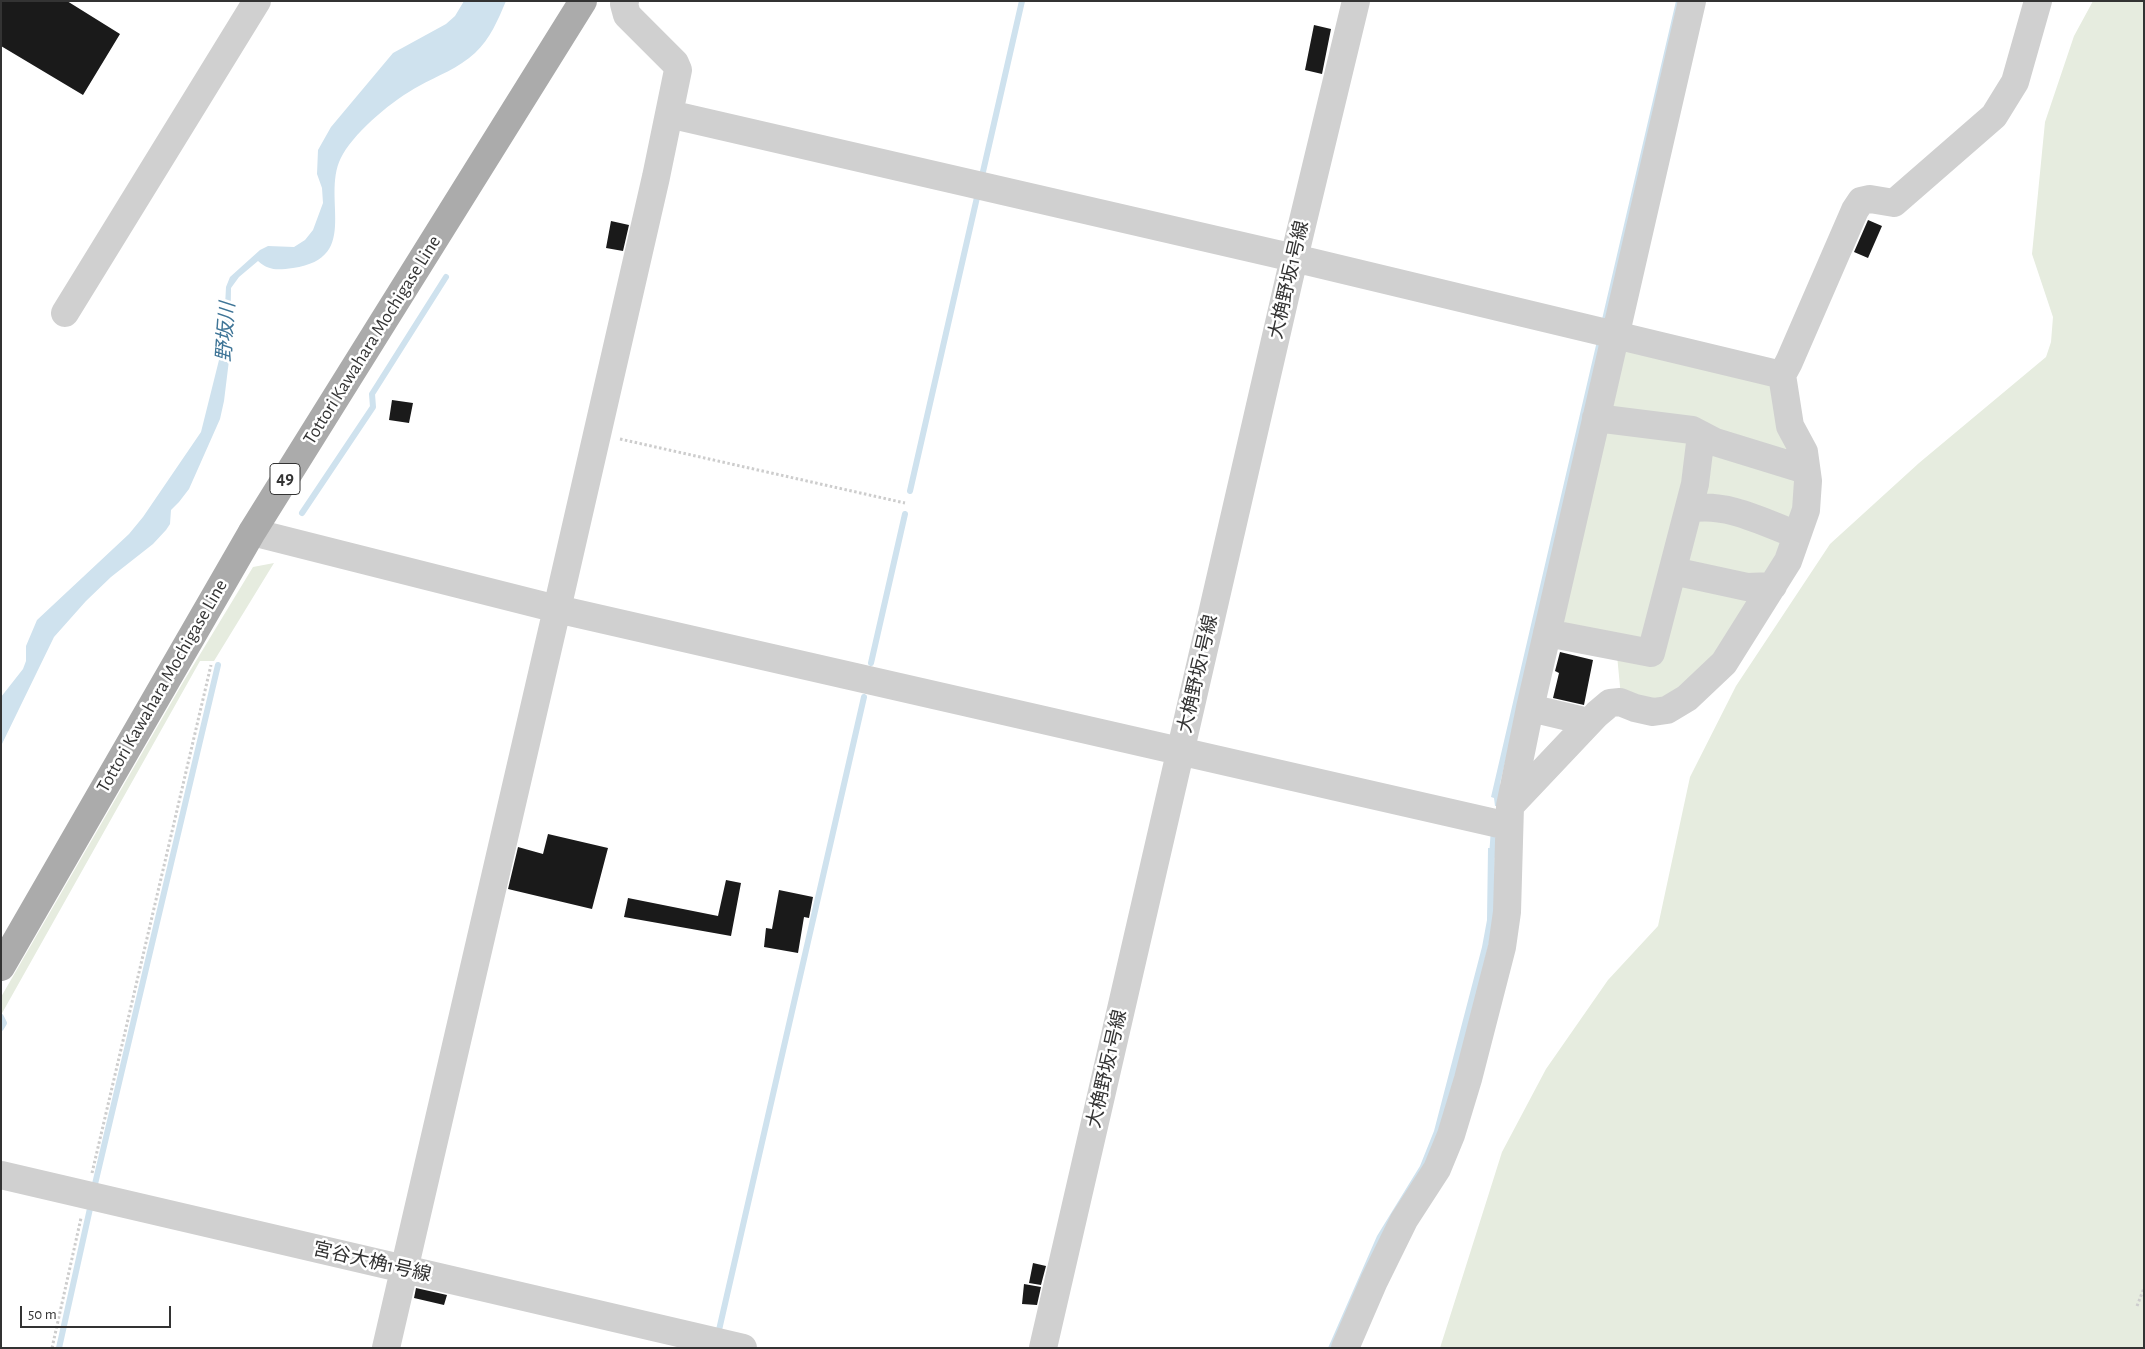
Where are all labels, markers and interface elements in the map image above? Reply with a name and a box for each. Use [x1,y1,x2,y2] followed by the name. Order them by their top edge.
[1264,219,1314,341] street label: 大桷野坂1号線
[298,231,446,449] street label: Tottori Kawahara Mochigase Line
[212,301,240,363] water label: 野坂川
[270,464,300,494] road number: 49
[92,575,232,797] street label: Tottori Kawahara Mochigase Line
[1173,613,1223,735] street label: 大桷野坂1号線
[1082,1008,1132,1130] street label: 大桷野坂1号線
[311,1237,433,1287] street label: 宮谷大桷1号線
[22,1296,174,1328] scale bar
[28,1307,57,1322] text: 50 m

